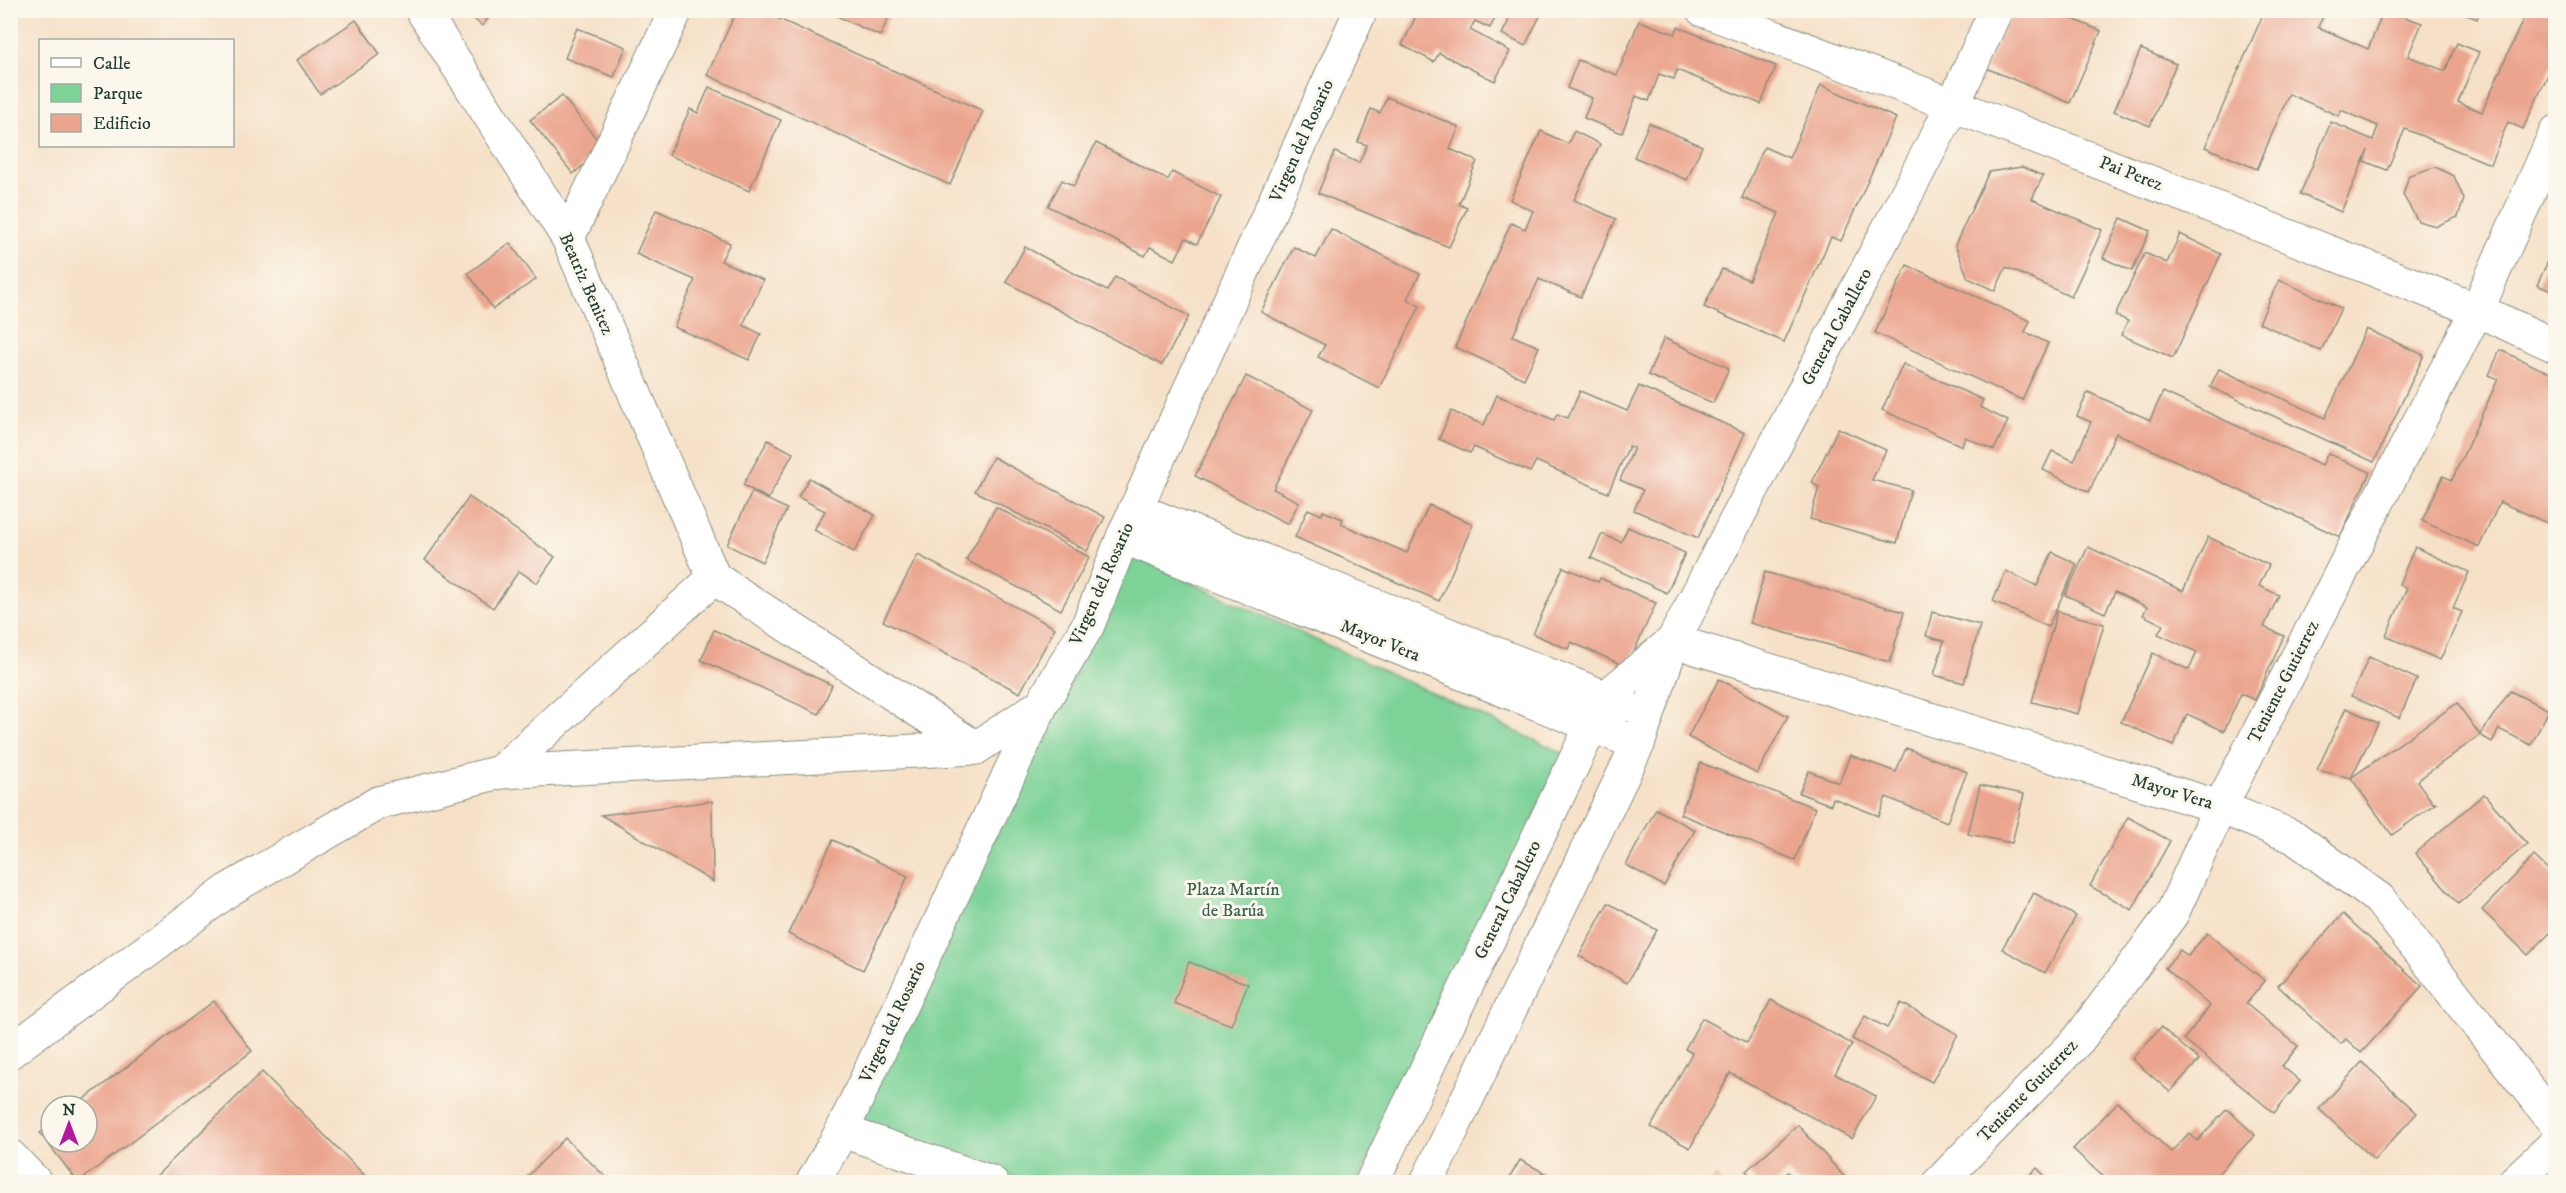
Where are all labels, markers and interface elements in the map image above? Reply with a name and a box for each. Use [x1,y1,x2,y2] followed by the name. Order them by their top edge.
[39,39,234,147] legend
[93,53,131,75] text: Calle
[1265,76,1339,207] street label: Virgen del Rosario
[93,83,143,105] text: Parque
[93,113,151,135] text: Edificio
[2096,152,2166,196] street label: Pai Perez
[554,230,618,338] street label: Beatriz Benitez
[1797,264,1877,389] street label: General Caballero
[1065,519,1139,650] street label: Virgen del Rosario
[1337,615,1423,667] street label: Mayor Vera
[2244,617,2325,747] street label: Teniente Gutierrez
[2129,769,2216,815] street label: Mayor Vera
[1470,837,1546,963] street label: General Caballero
[1186,879,1280,922] park label: Plaza Martín de Barúa
[855,957,931,1087] street label: Virgen del Rosario
[1973,1035,2083,1147] street label: Teniente Gutierrez
[39,1094,99,1154] north arrow
[62,1100,76,1120] text: N

